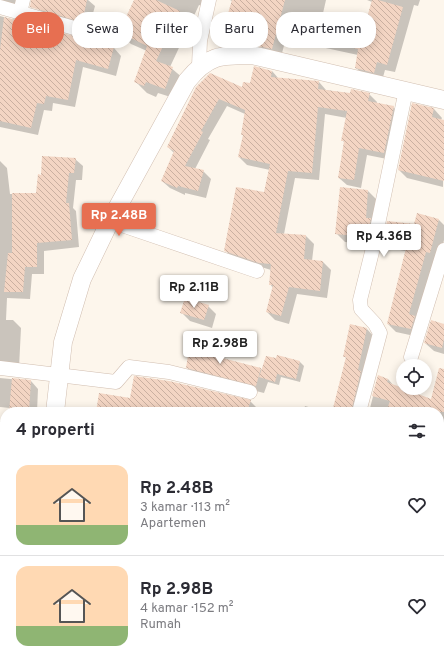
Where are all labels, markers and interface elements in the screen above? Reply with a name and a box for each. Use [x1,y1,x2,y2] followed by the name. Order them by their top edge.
[12,12,64,48] chip: Beli
[72,12,133,48] chip: Sewa
[141,12,202,48] chip: Filter
[210,12,268,48] chip: Baru
[276,12,376,48] chip: Apartemen
[78,203,160,237] pin: Rp 2.48B
[91,208,147,224] text: Rp 2.48B
[343,224,425,258] pin: Rp 4.36B
[356,229,412,245] text: Rp 4.36B
[153,275,235,309] pin: Rp 2.11B
[169,280,219,296] text: Rp 2.11B
[179,331,261,365] pin: Rp 2.98B
[192,336,248,352] text: Rp 2.98B
[396,359,432,395] map controls
[396,359,432,395] button: locate
[16,420,95,442] text: 4 properti
[406,420,428,442] icon: filters
[140,478,214,500] text: Rp 2.48B
[48,481,96,529] icon: home
[406,494,428,516] icon: heart
[140,500,230,516] text: 3 kamar · 113 m²
[140,516,206,532] text: Apartemen
[140,579,213,601] text: Rp 2.98B
[48,582,96,630] icon: home
[406,595,428,617] icon: heart
[140,601,234,617] text: 4 kamar · 152 m²
[140,617,181,633] text: Rumah

